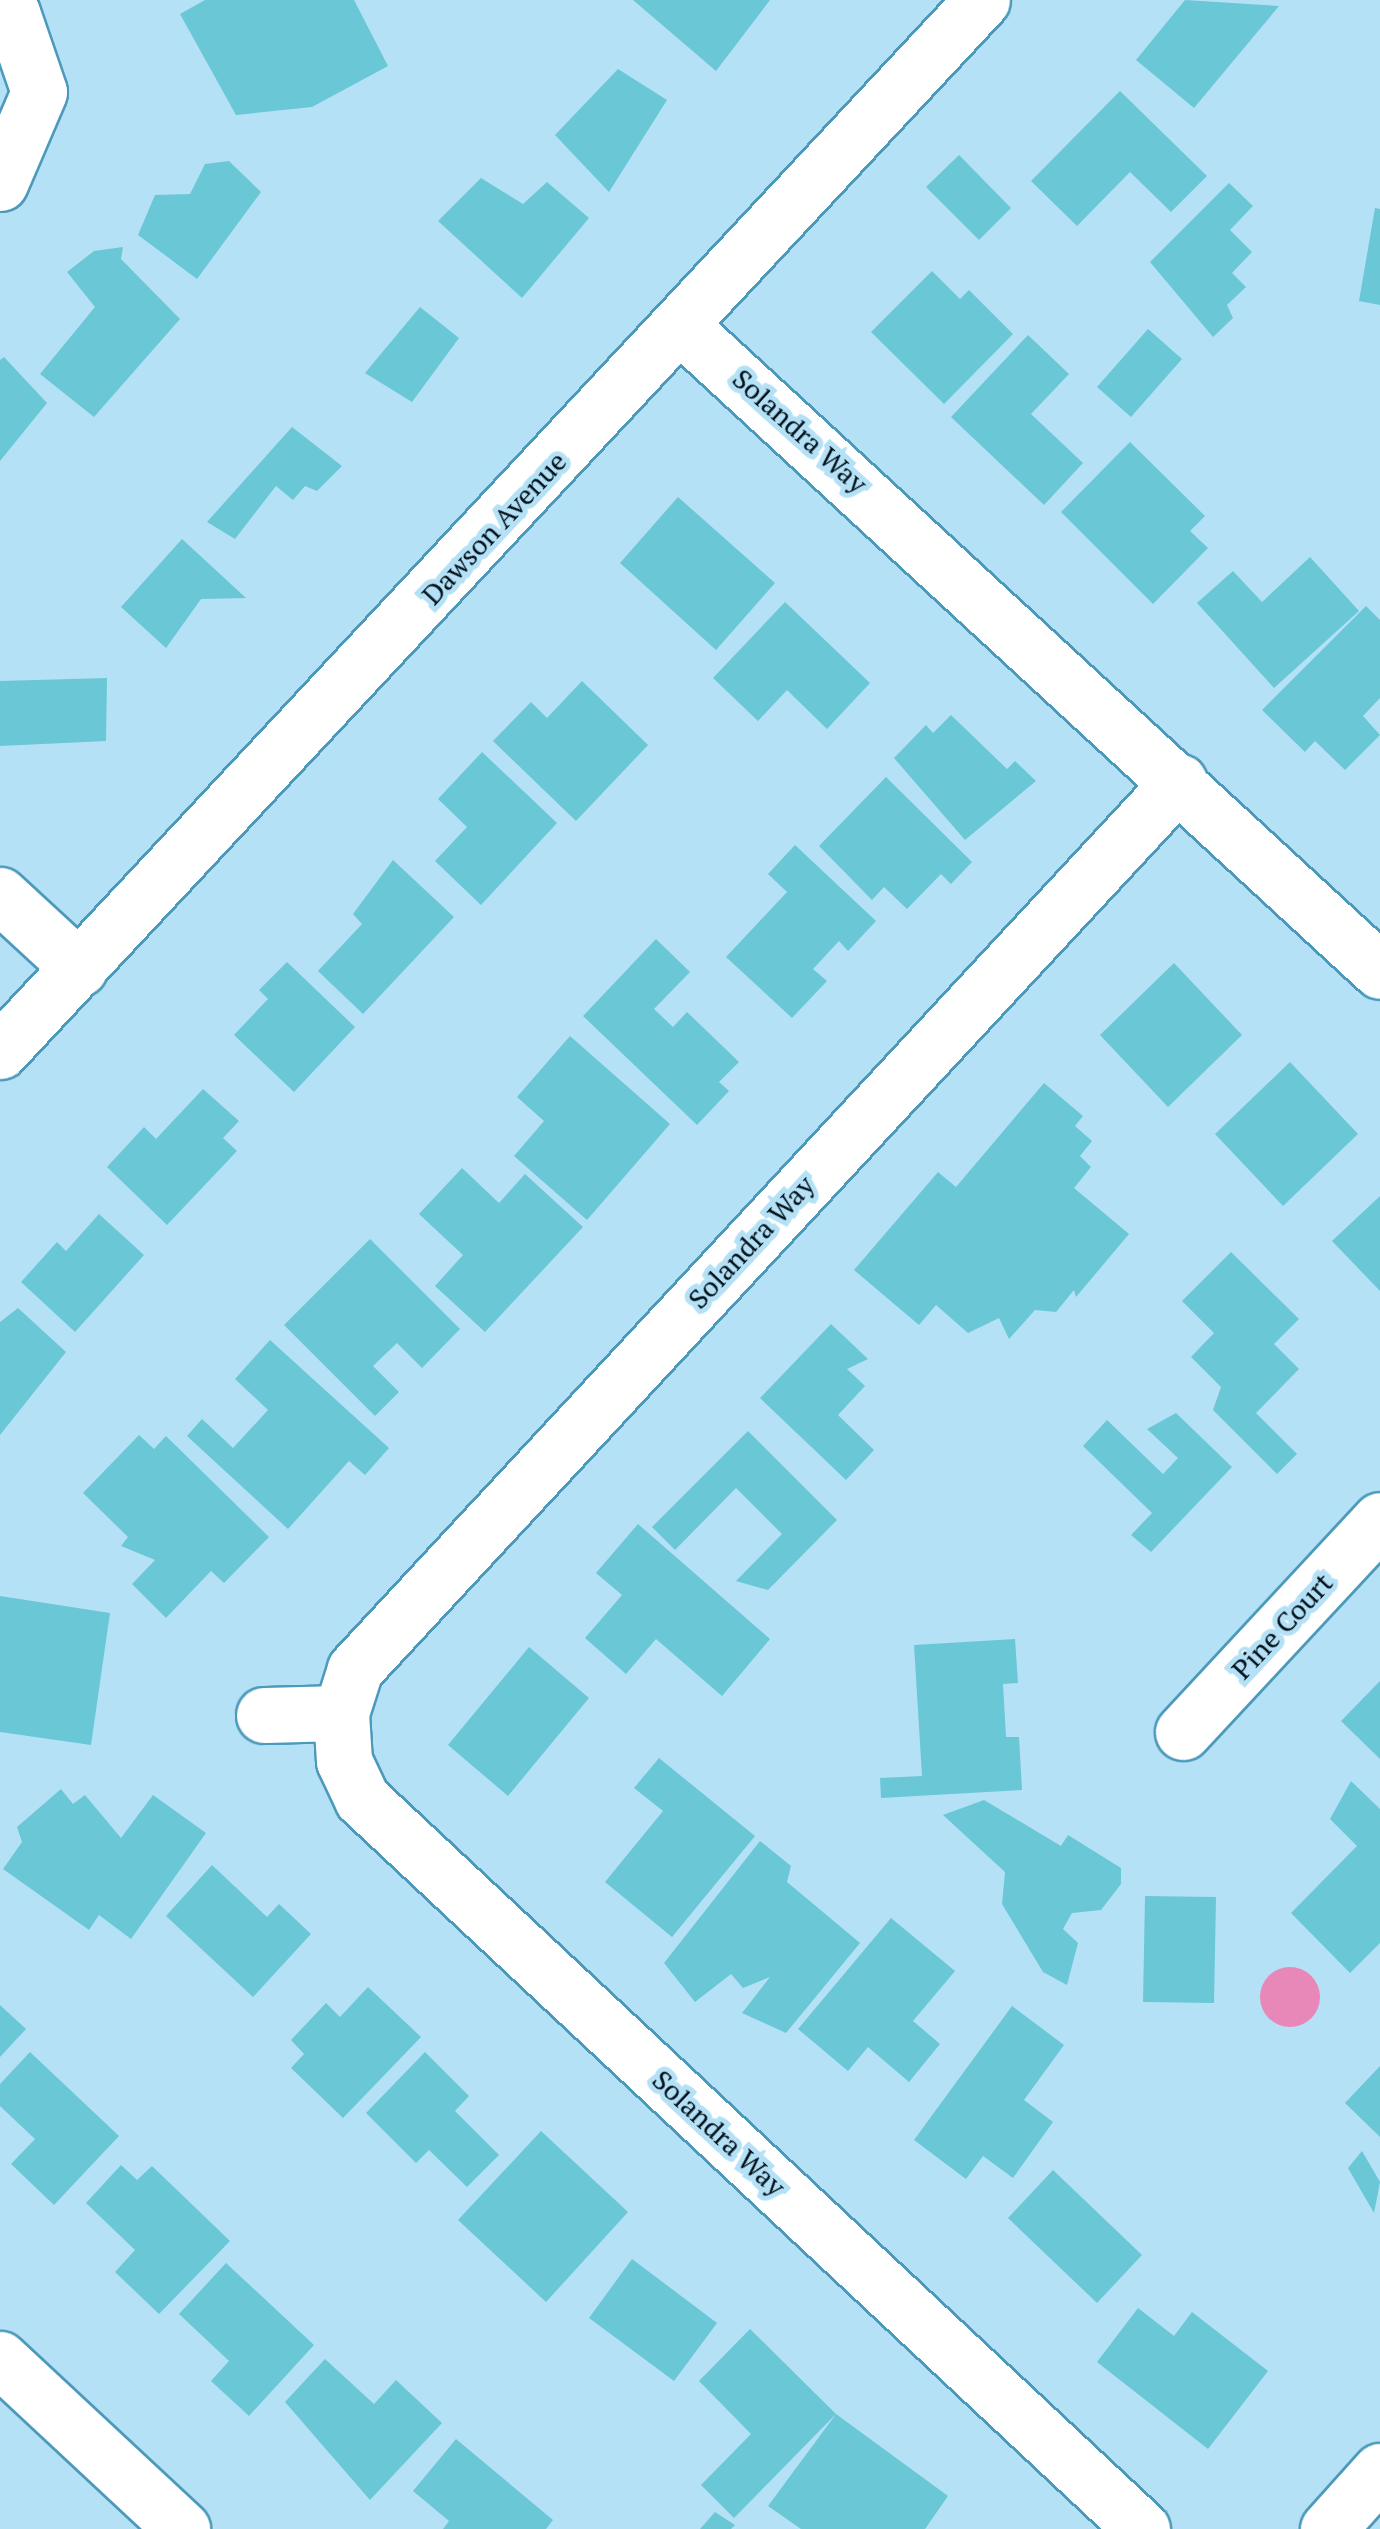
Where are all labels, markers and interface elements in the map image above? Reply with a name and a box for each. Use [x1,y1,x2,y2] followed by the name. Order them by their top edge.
[726,362,874,500] street label: Solandra Way
[415,444,573,612] street label: Dawson Avenue
[681,1169,821,1315] street label: Solandra Way
[1224,1566,1340,1686] street label: Pine Court
[646,2063,792,2203] street label: Solandra Way

